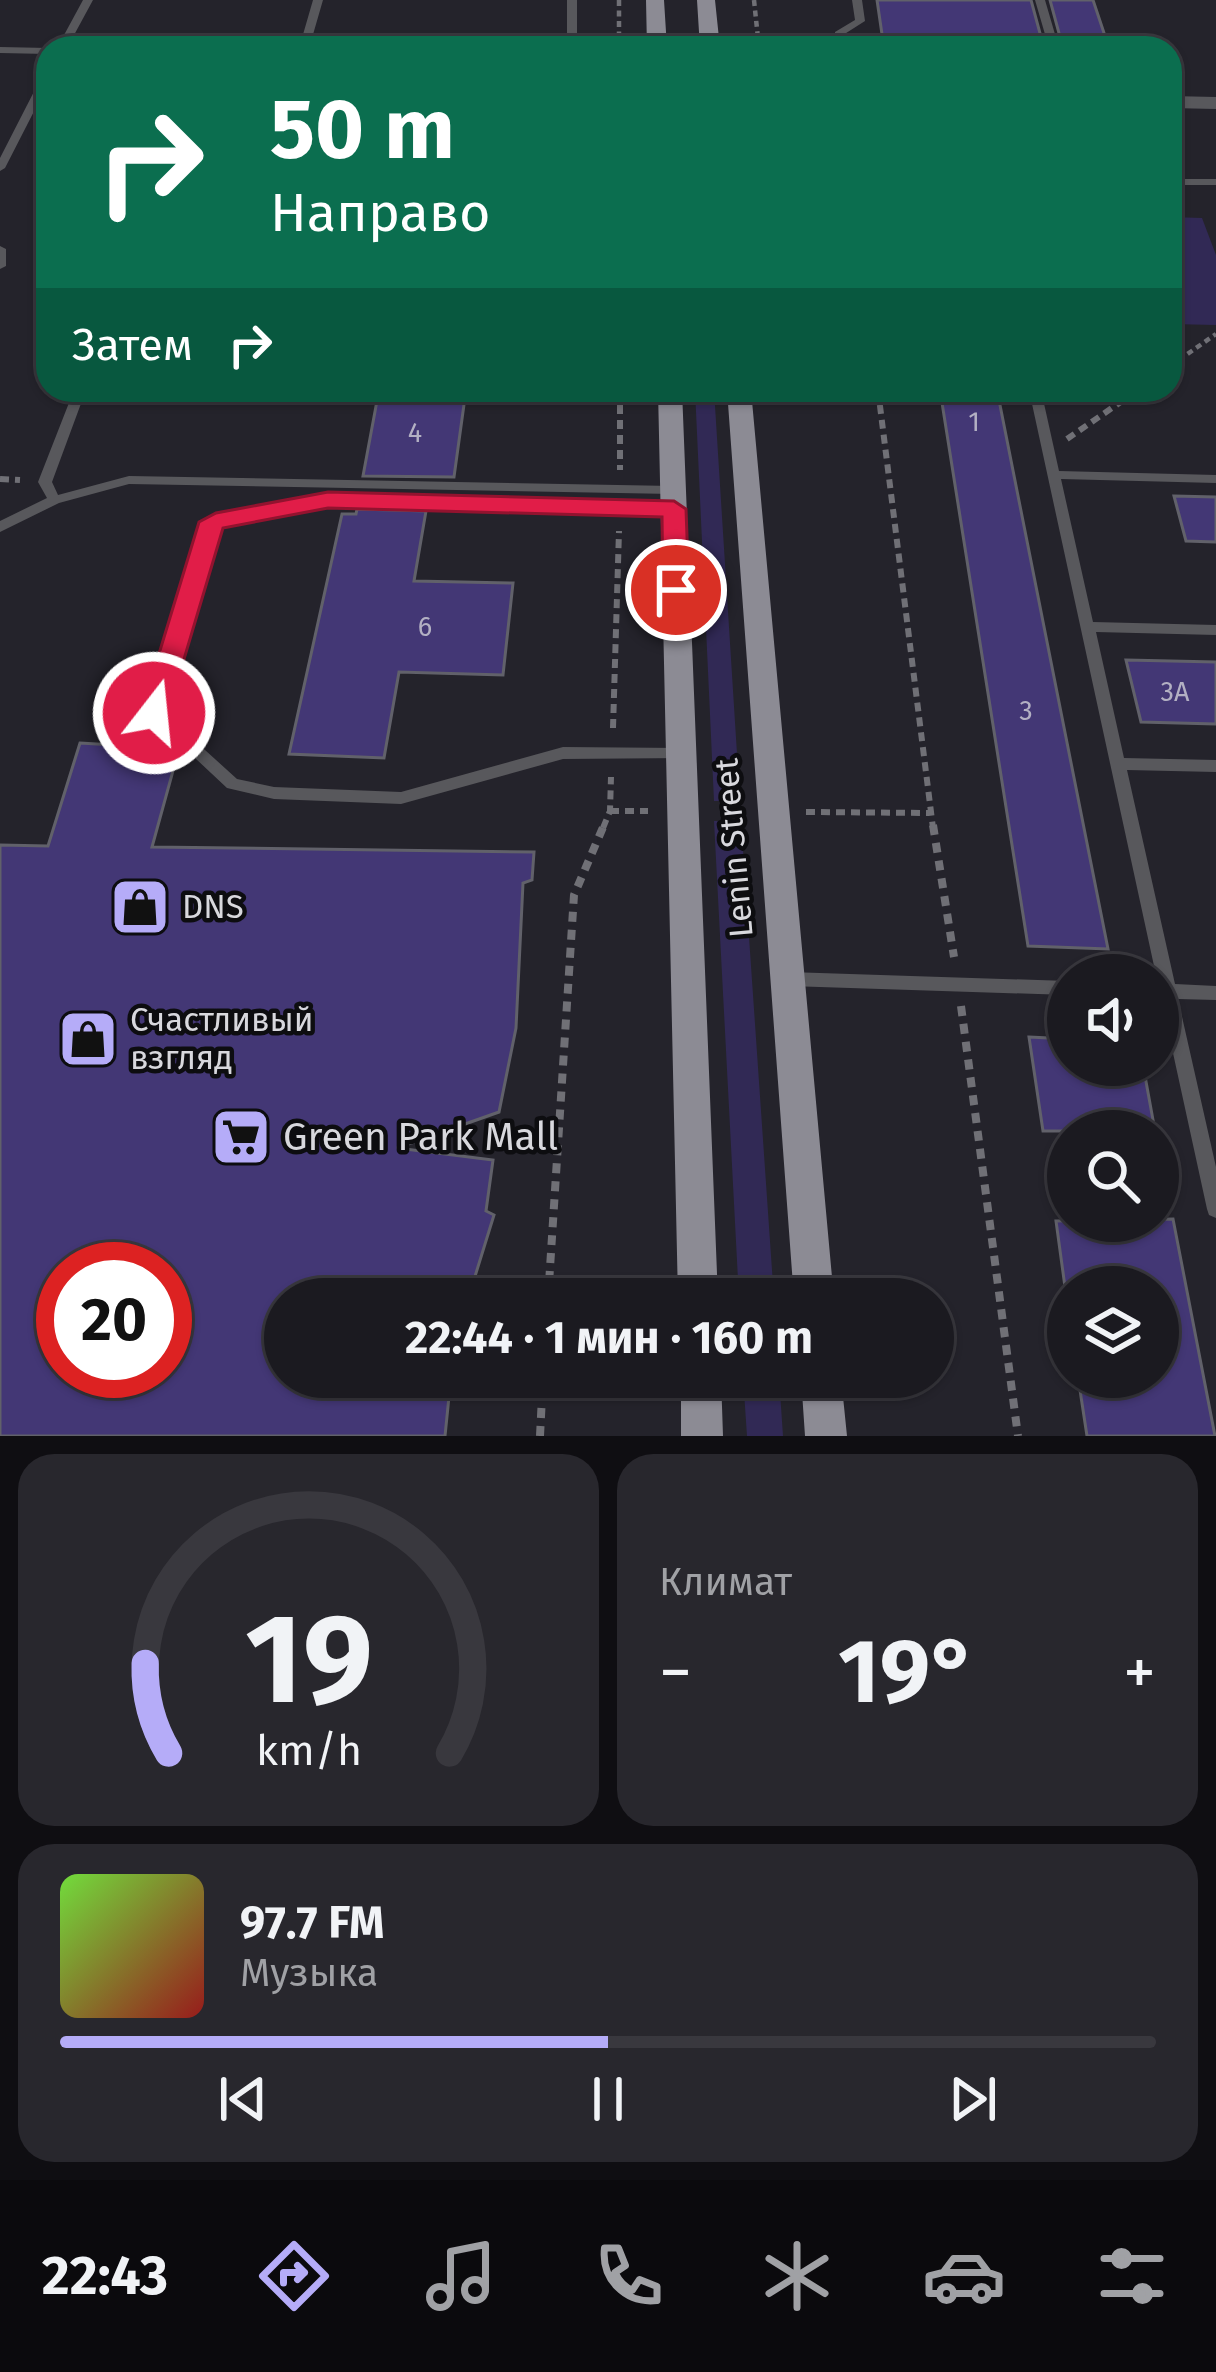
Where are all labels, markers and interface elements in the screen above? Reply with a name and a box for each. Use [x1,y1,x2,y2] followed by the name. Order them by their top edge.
[270,79,455,180] text: 50 m
[72,84,228,240] icon: right
[270,181,491,245] text: Направо
[217,312,283,378] icon: right
[72,318,193,372] text: Затем
[968,406,980,438] house number: 1
[408,417,422,449] house number: 4
[625,539,727,641] pin
[643,557,709,623] icon: arrive
[418,611,432,643] house number: 6
[91,650,217,776] position arrow
[1161,676,1190,708] house number: 3А
[1019,695,1033,727] house number: 3
[706,757,762,939] street label: Lenin Street
[109,876,171,938] shop icon: DNS
[182,887,244,927] place label: DNS
[1047,954,1179,1398] map controls
[1047,954,1179,1086] button: sound
[130,1000,314,1078] place label: Счастливый взгляд
[57,1008,119,1070] shop icon: Счастливый взгляд
[210,1106,272,1168] supermarket icon: Green Park Mall
[1047,1110,1179,1242] button: search
[283,1114,558,1160] place label: Green Park Mall
[36,1242,192,1398] speed limit sign: 20
[1047,1266,1179,1398] button: layers
[405,1311,813,1365] text: 22:44 · 1 мин · 160 m
[659,1559,792,1605] text: Климат
[245,1585,372,1735] text: 19
[838,1618,977,1726] text: 19°
[659,1633,692,1712] text: −
[1123,1633,1156,1712] text: +
[255,1725,362,1776] text: km/h
[240,1896,384,1950] text: 97.7 FM
[240,1950,378,1996] text: Музыка
[210,2066,276,2132] icon: previous
[575,2066,641,2132] icon: pause
[940,2066,1006,2132] icon: next
[252,2234,336,2318] icon: directions
[419,2234,503,2318] icon: music
[587,2234,671,2318] icon: phone
[755,2234,839,2318] icon: climate
[922,2234,1006,2318] icon: car
[1090,2234,1174,2318] icon: filters
[42,2244,168,2308] text: 22:43

